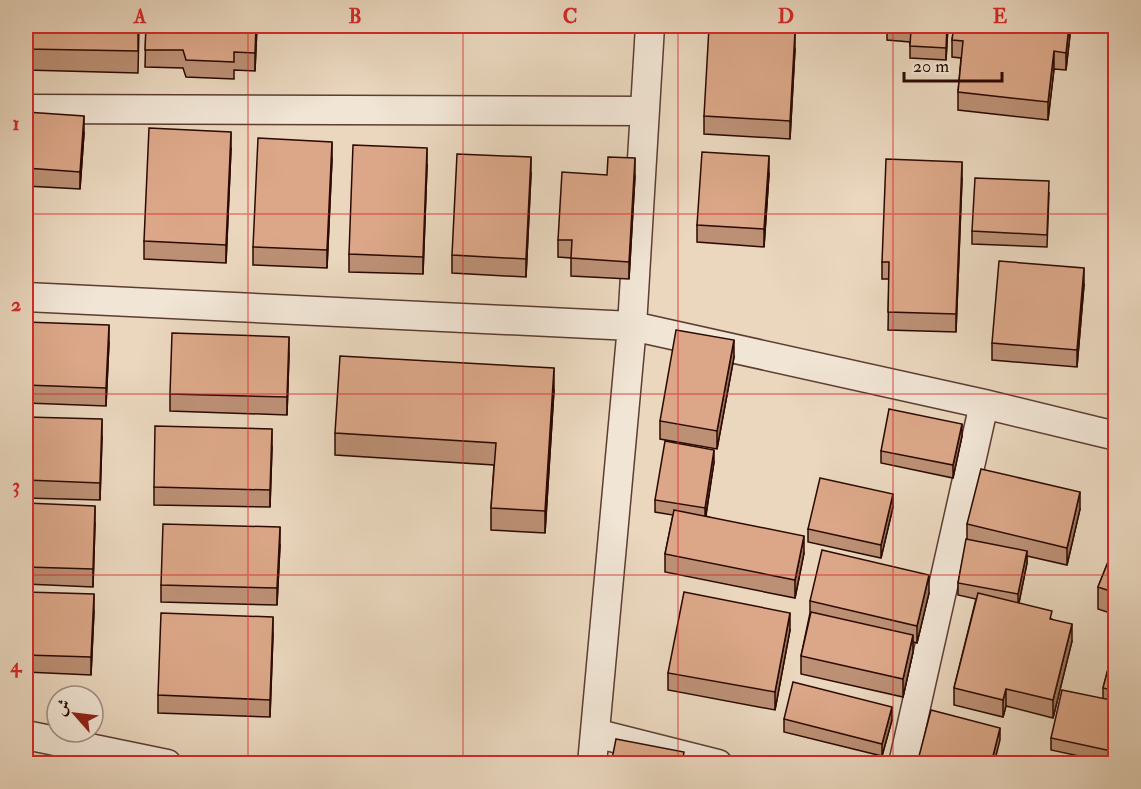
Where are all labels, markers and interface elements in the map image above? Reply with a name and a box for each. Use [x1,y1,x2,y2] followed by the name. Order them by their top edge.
[133,4,147,29] text: A
[348,4,362,29] text: B
[563,4,577,29] text: C
[778,4,794,29] text: D
[993,4,1008,29] text: E
[904,45,1002,83] scale bar
[913,55,949,78] text: 20 m
[12,111,20,136] text: 1
[11,292,21,317] text: 2
[12,473,20,498] text: 3
[10,653,23,678] text: 4
[45,684,105,744] north arrow
[50,696,75,719] text: ش

